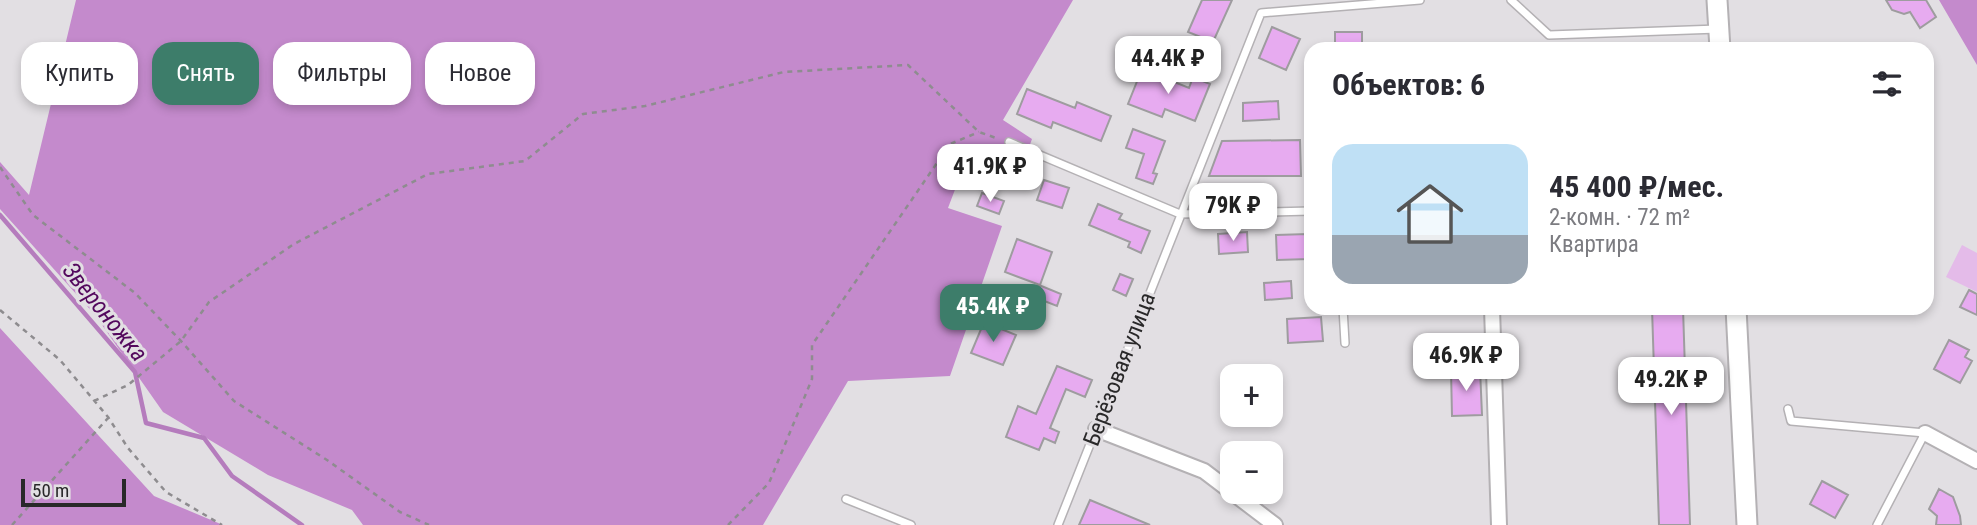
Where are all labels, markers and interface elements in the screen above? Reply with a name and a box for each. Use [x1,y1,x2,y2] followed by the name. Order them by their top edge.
[1103,36,1233,96] pin: 44.4K ₽
[21,42,138,105] chip: Купить
[152,42,259,105] chip: Снять
[273,42,411,105] chip: Фильтры
[425,42,535,105] chip: Новое
[1131,45,1205,72] text: 44.4K ₽
[1868,65,1906,103] icon: filters
[1332,67,1485,102] text: Объектов: 6
[925,144,1055,204] pin: 41.9K ₽
[953,153,1027,180] text: 41.9K ₽
[1549,169,1724,204] text: 45 400 ₽/мес.
[1388,172,1472,256] icon: home
[1184,184,1282,243] pin: 79K ₽
[1205,192,1261,219] text: 79K ₽
[1549,204,1690,231] text: 2-комн. · 72 m²
[1549,231,1639,258] text: Квартира
[57,257,153,367] water label: Звероножка
[928,284,1058,344] pin: 45.4K ₽
[1078,289,1161,450] street label: Берёзовая улица
[956,293,1030,320] text: 45.4K ₽
[1401,334,1531,393] pin: 46.9K ₽
[1429,342,1503,369] text: 46.9K ₽
[1606,358,1736,417] pin: 49.2K ₽
[1220,364,1283,504] map controls
[1220,364,1283,427] button: +
[1634,366,1708,393] text: 49.2K ₽
[1220,441,1283,504] button: −
[21,476,126,508] scale bar
[32,479,69,502] text: 50 m

